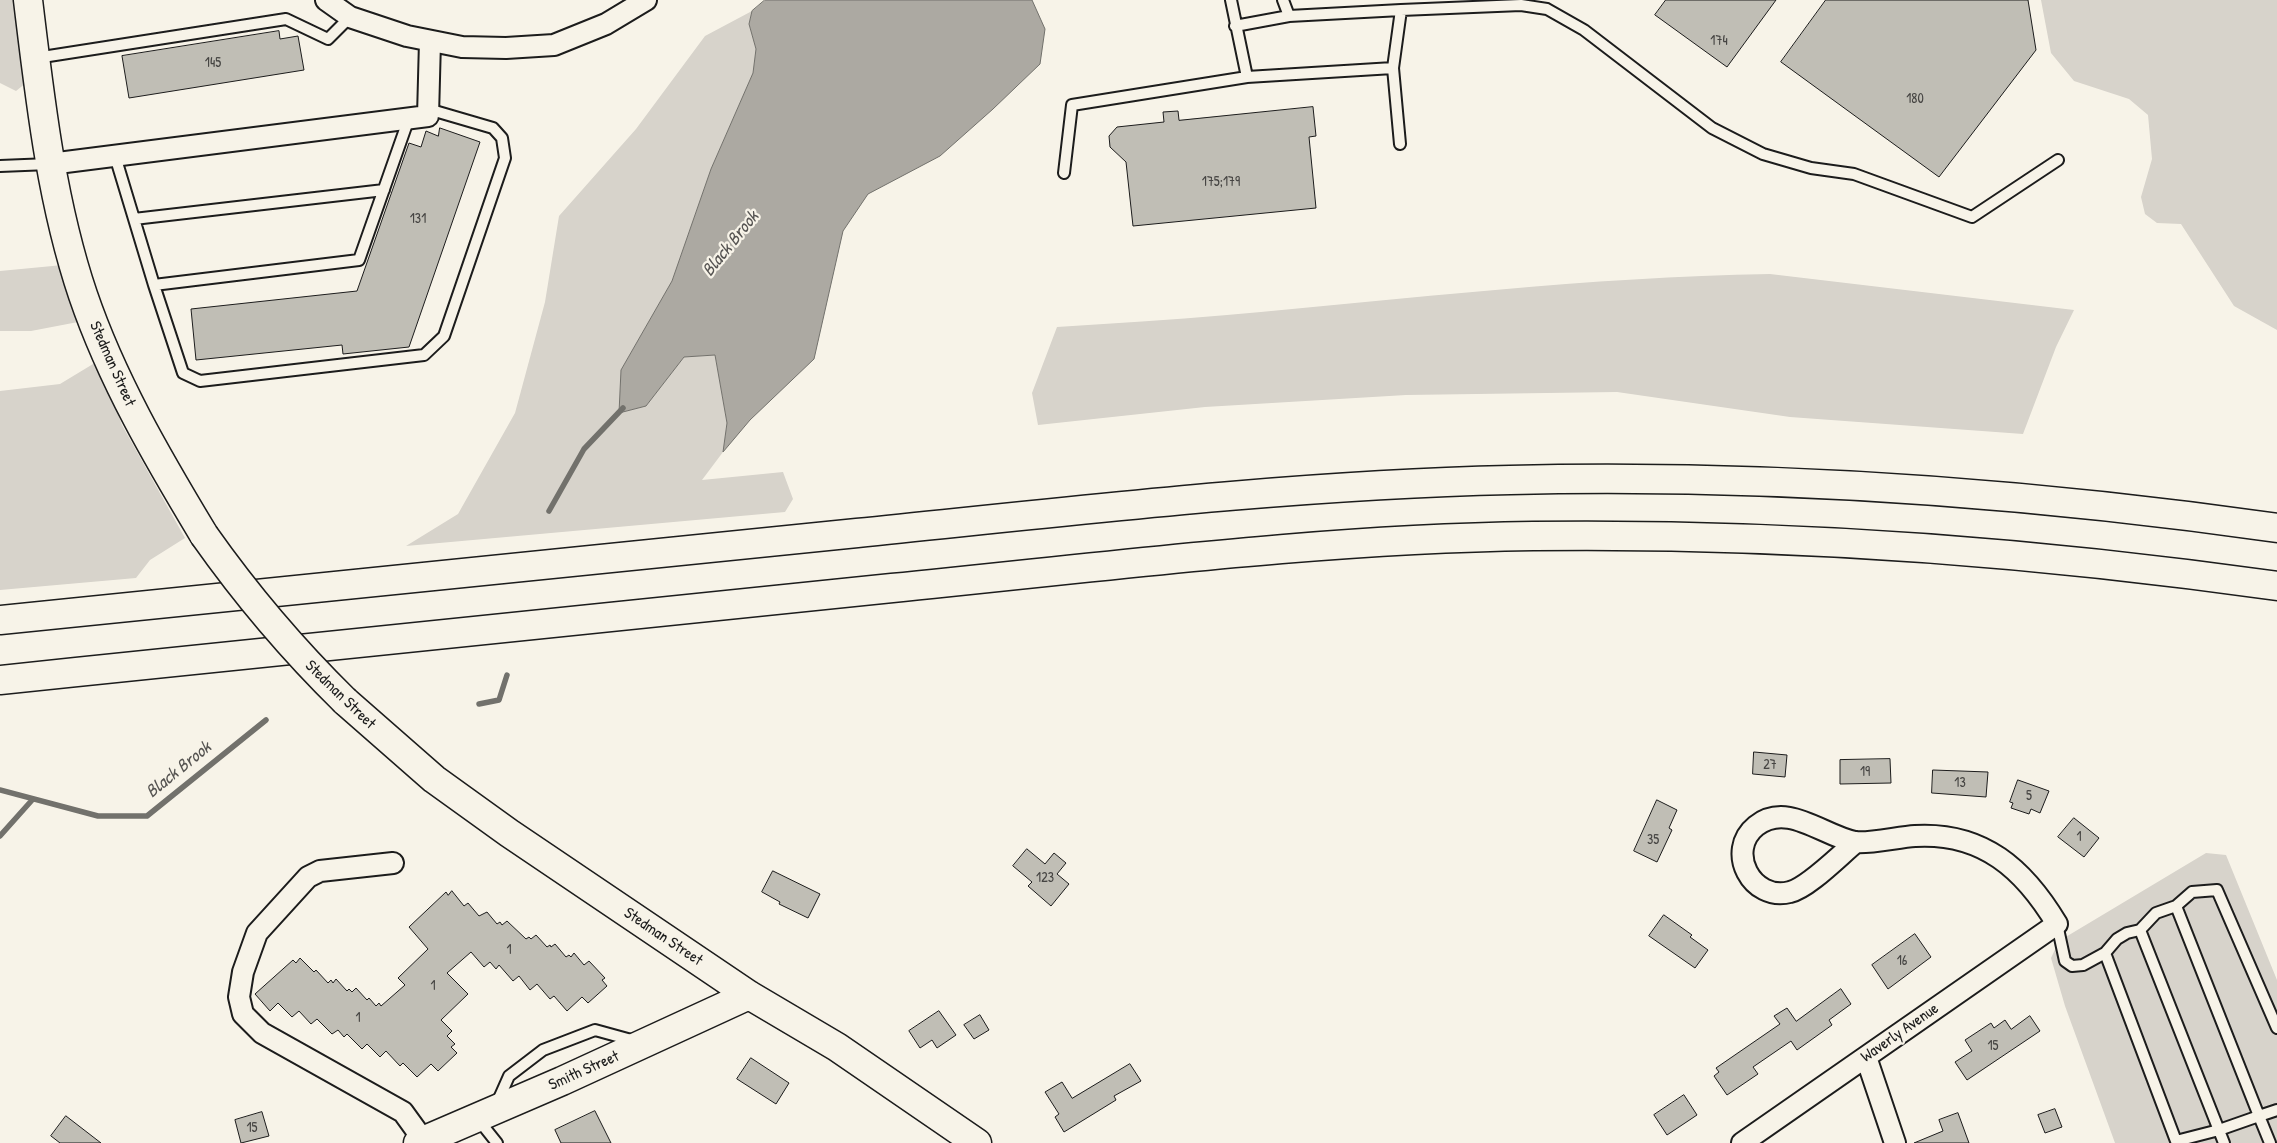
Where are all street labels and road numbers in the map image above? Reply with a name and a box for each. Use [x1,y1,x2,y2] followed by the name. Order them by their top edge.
[85,319,139,409] street label: Stedman Street
[301,657,379,733] street label: Stedman Street
[620,904,706,970] street label: Stedman Street
[1857,999,1943,1067] street label: Waverly Avenue
[546,1047,622,1095] street label: Smith Street

